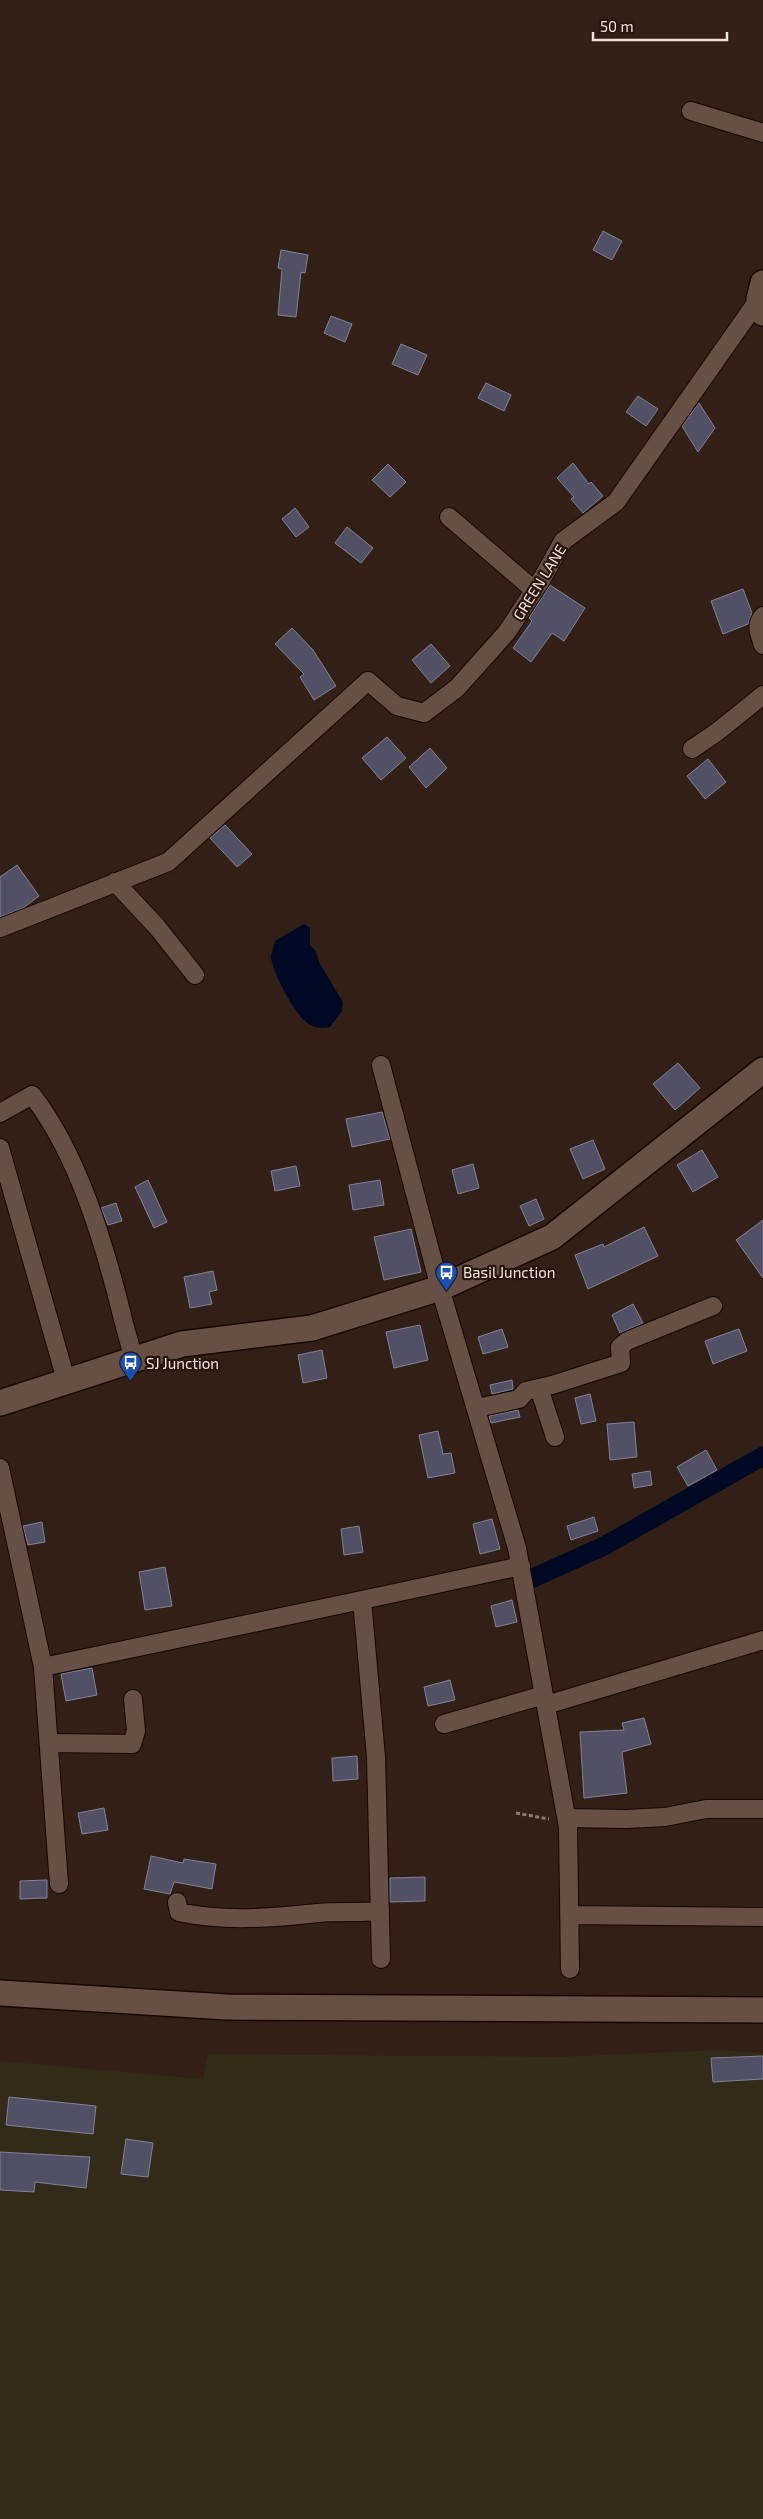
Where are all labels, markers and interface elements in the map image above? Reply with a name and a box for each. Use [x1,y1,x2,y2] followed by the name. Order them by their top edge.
[593,10,727,42] scale bar
[600,17,634,35] text: 50 m
[509,541,569,623] street label: GREEN LANE
[435,1260,459,1291] bus stop icon: Basil Junction
[463,1263,555,1281] place label: Basil Junction
[118,1351,142,1382] bus stop icon: SJ Junction
[146,1354,219,1372] place label: SJ Junction

